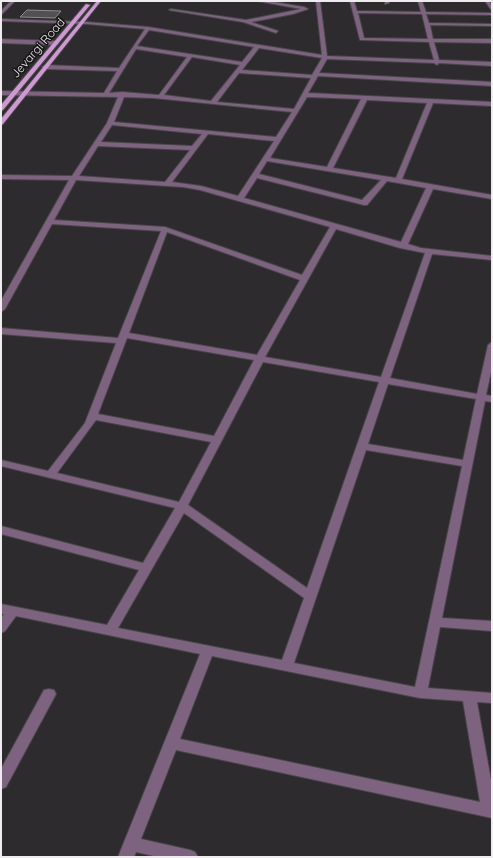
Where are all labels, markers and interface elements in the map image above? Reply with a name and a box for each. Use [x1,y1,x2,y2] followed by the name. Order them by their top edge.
[7,15,68,81] street label: Jevargi Road

